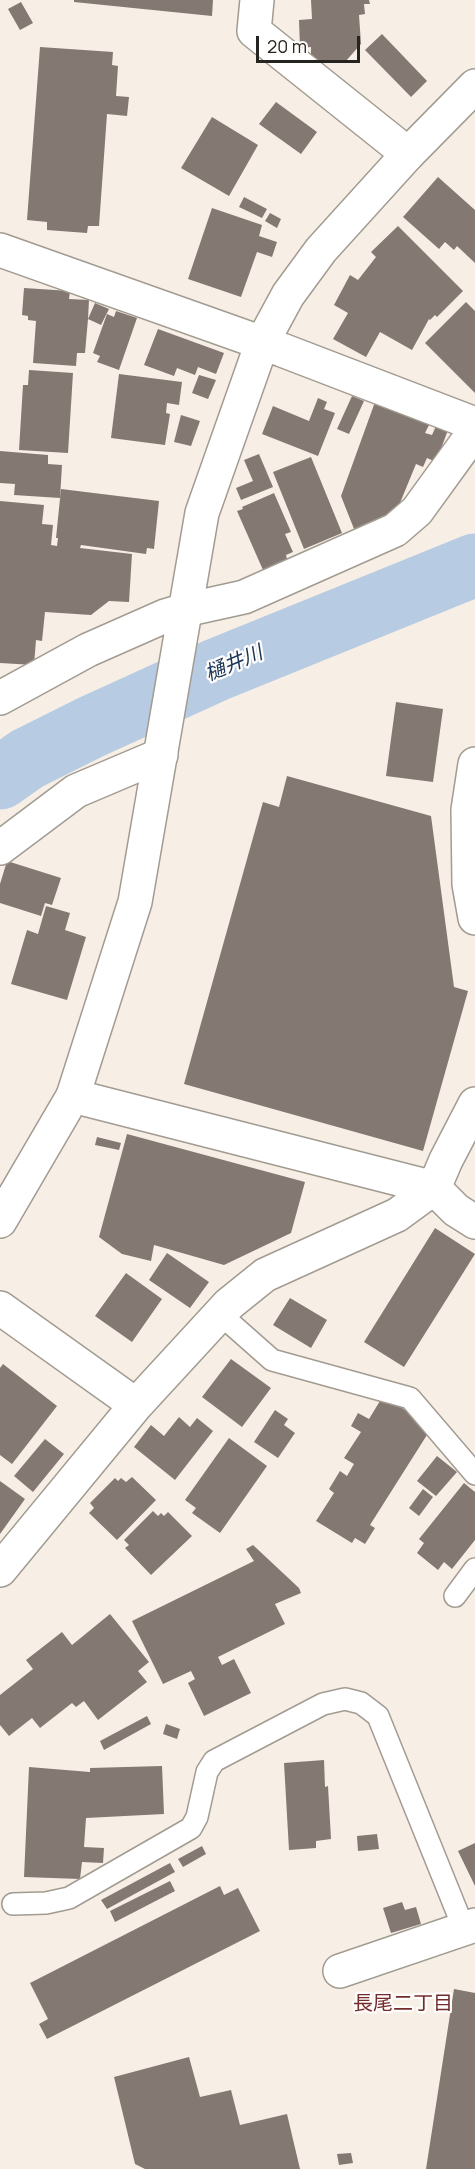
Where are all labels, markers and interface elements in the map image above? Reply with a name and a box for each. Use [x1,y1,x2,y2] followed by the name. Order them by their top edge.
[259,24,362,62] scale bar
[267,34,307,58] text: 20 m
[202,641,266,687] water label: 樋井川
[353,1992,453,2016] district label: 長尾二丁目

